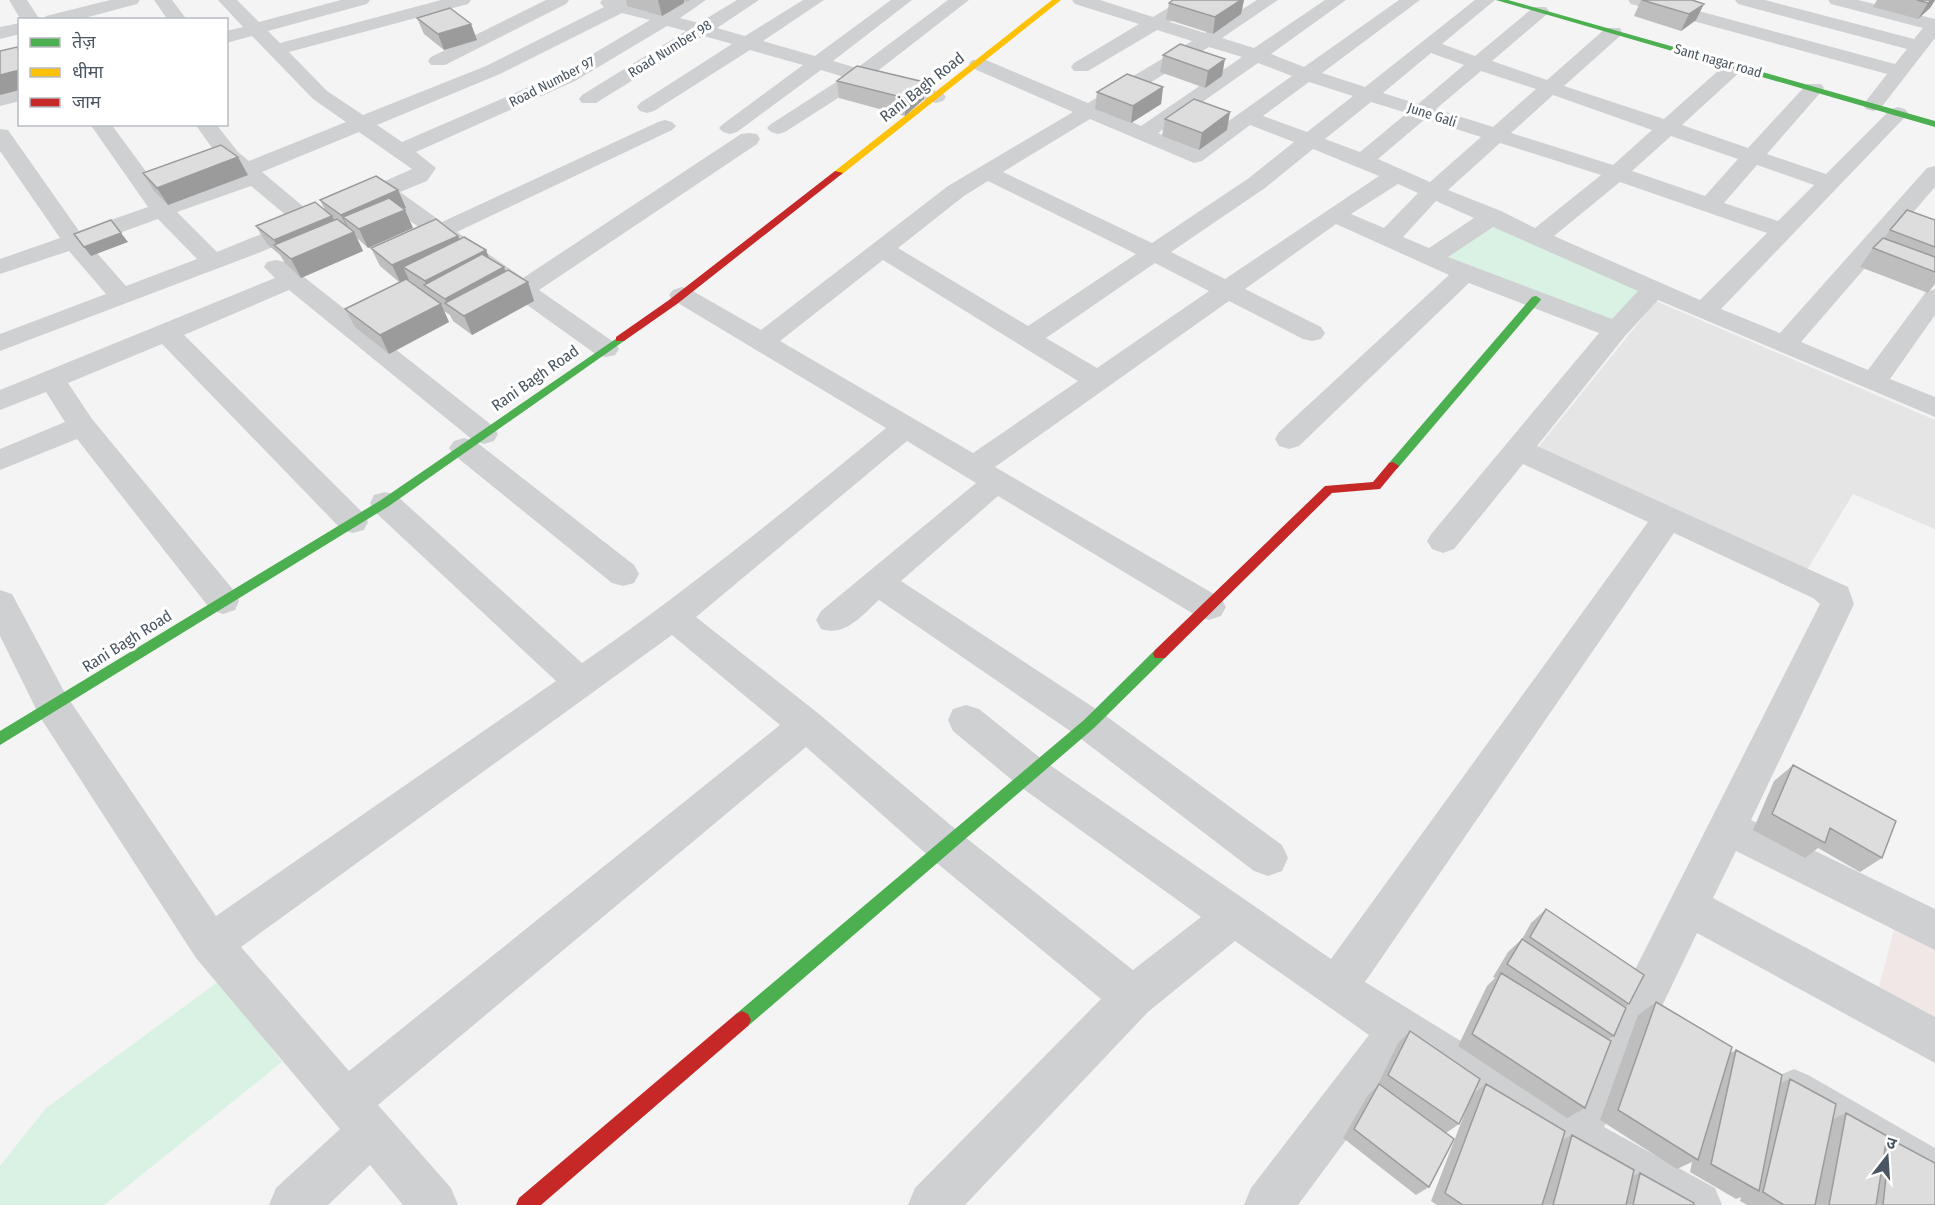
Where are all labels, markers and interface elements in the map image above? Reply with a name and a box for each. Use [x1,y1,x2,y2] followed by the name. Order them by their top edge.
[625,17,715,81] street label: Road Number 98
[18,18,228,126] legend
[72,31,96,53] text: तेज़
[1672,40,1764,82] street label: Sant nagar road
[876,48,968,126] street label: Rani Bagh Road
[506,53,598,111] street label: Road Number 97
[72,61,103,83] text: धीमा
[72,91,102,113] text: जाम
[1405,99,1459,131] street label: June Gali
[488,341,582,415] street label: Rani Bagh Road
[79,606,175,676] street label: Rani Bagh Road
[1857,1127,1917,1187] north arrow
[1884,1133,1899,1154] text: उ

